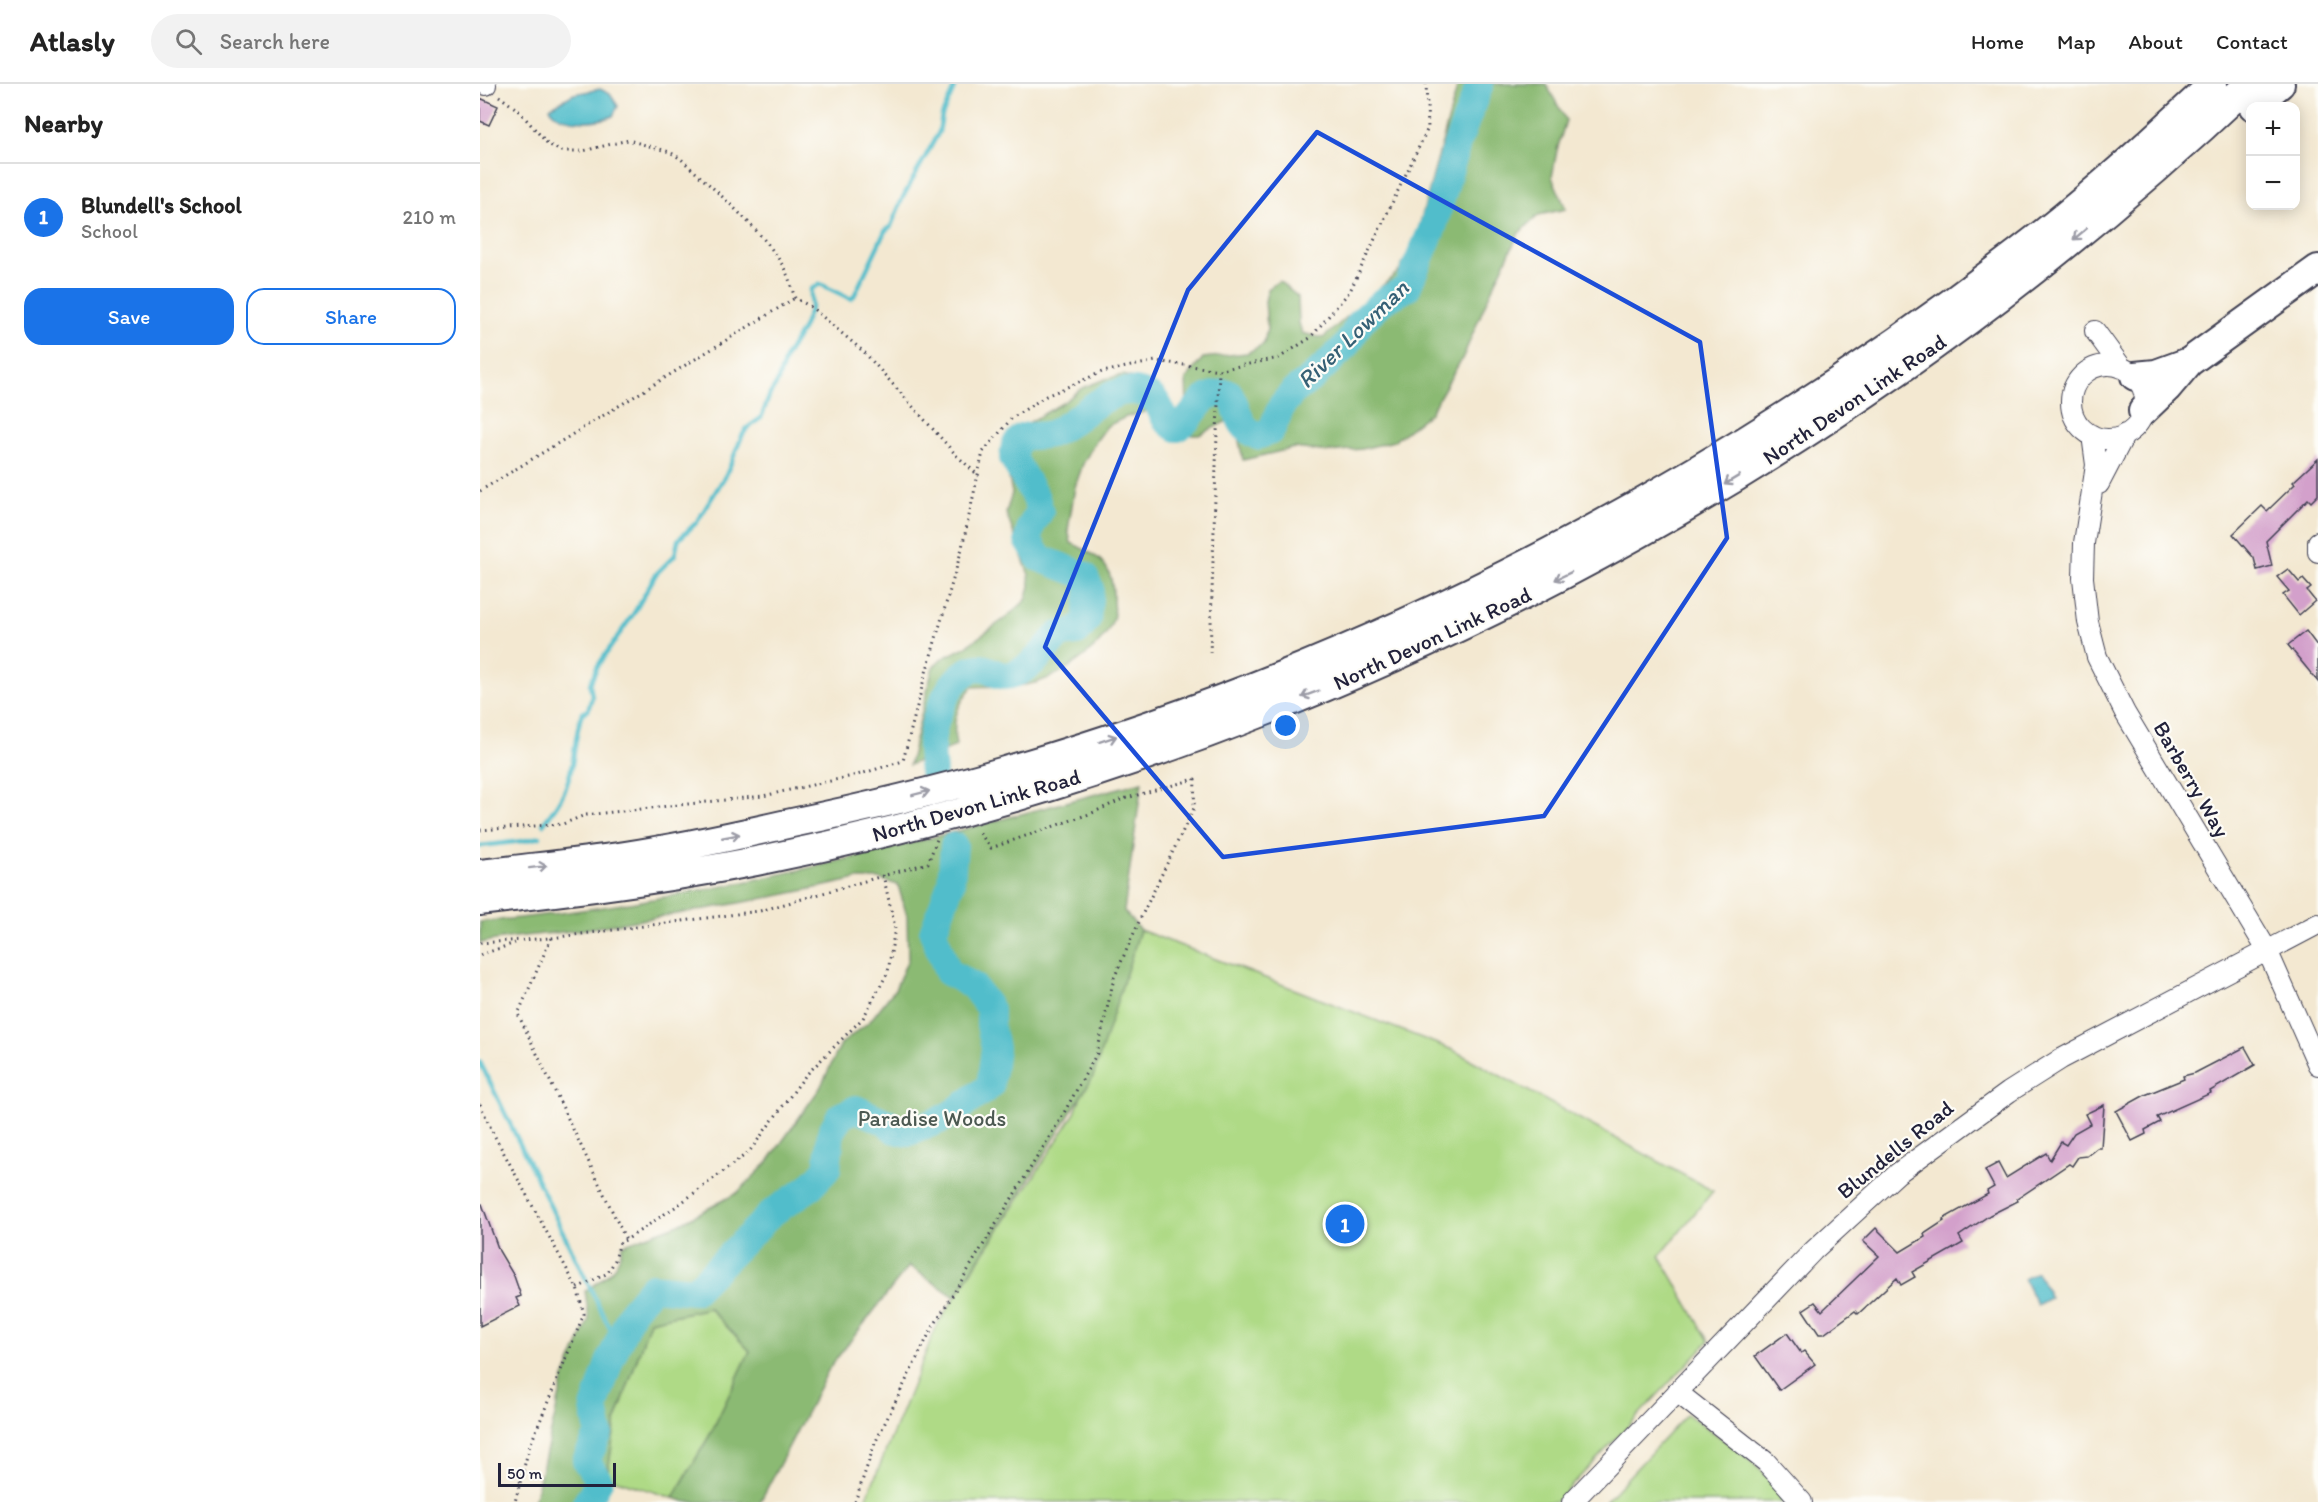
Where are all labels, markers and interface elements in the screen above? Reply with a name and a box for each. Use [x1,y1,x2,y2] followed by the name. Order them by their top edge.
[151,14,571,68] search box
[30,24,115,58] text: Atlasly
[172,25,205,58] icon: search
[220,28,330,55] text: Search here
[1971,29,2024,54] text: Home
[2057,29,2096,54] text: Map
[2129,29,2183,54] text: About
[2216,29,2288,54] text: Contact
[2246,102,2300,210] map controls
[2246,102,2300,156] button: +
[24,107,103,139] text: Nearby
[2246,156,2300,210] button: −
[81,192,242,219] text: Blundell's School
[39,205,48,229] text: 1
[403,205,456,229] text: 210 m
[81,219,138,243] text: School
[2072,228,2088,241] one-way arrow
[1291,273,1415,394] water label: River Lowman
[24,288,234,345] button: Save
[246,288,456,345] button: Share
[1757,328,1951,471] street label: North Devon Link Road
[1724,474,1741,486] one-way arrow
[1554,571,1572,583] one-way arrow
[1329,581,1536,696] street label: North Devon Link Road
[1301,689,1320,700] one-way arrow
[1271,711,1300,740] your location
[2147,716,2236,843] street label: Barberry Way
[1098,732,1117,743] one-way arrow
[869,763,1084,848] street label: North Devon Link Road
[911,787,930,799] one-way arrow
[720,830,740,841] one-way arrow
[528,861,547,872] one-way arrow
[1832,1094,1959,1205] street label: Blundells Road
[858,1105,1006,1132] park label: Paradise Woods
[1326,1202,1364,1246] pin: 1
[498,1460,616,1488] scale bar
[507,1464,542,1483] text: 50 m

